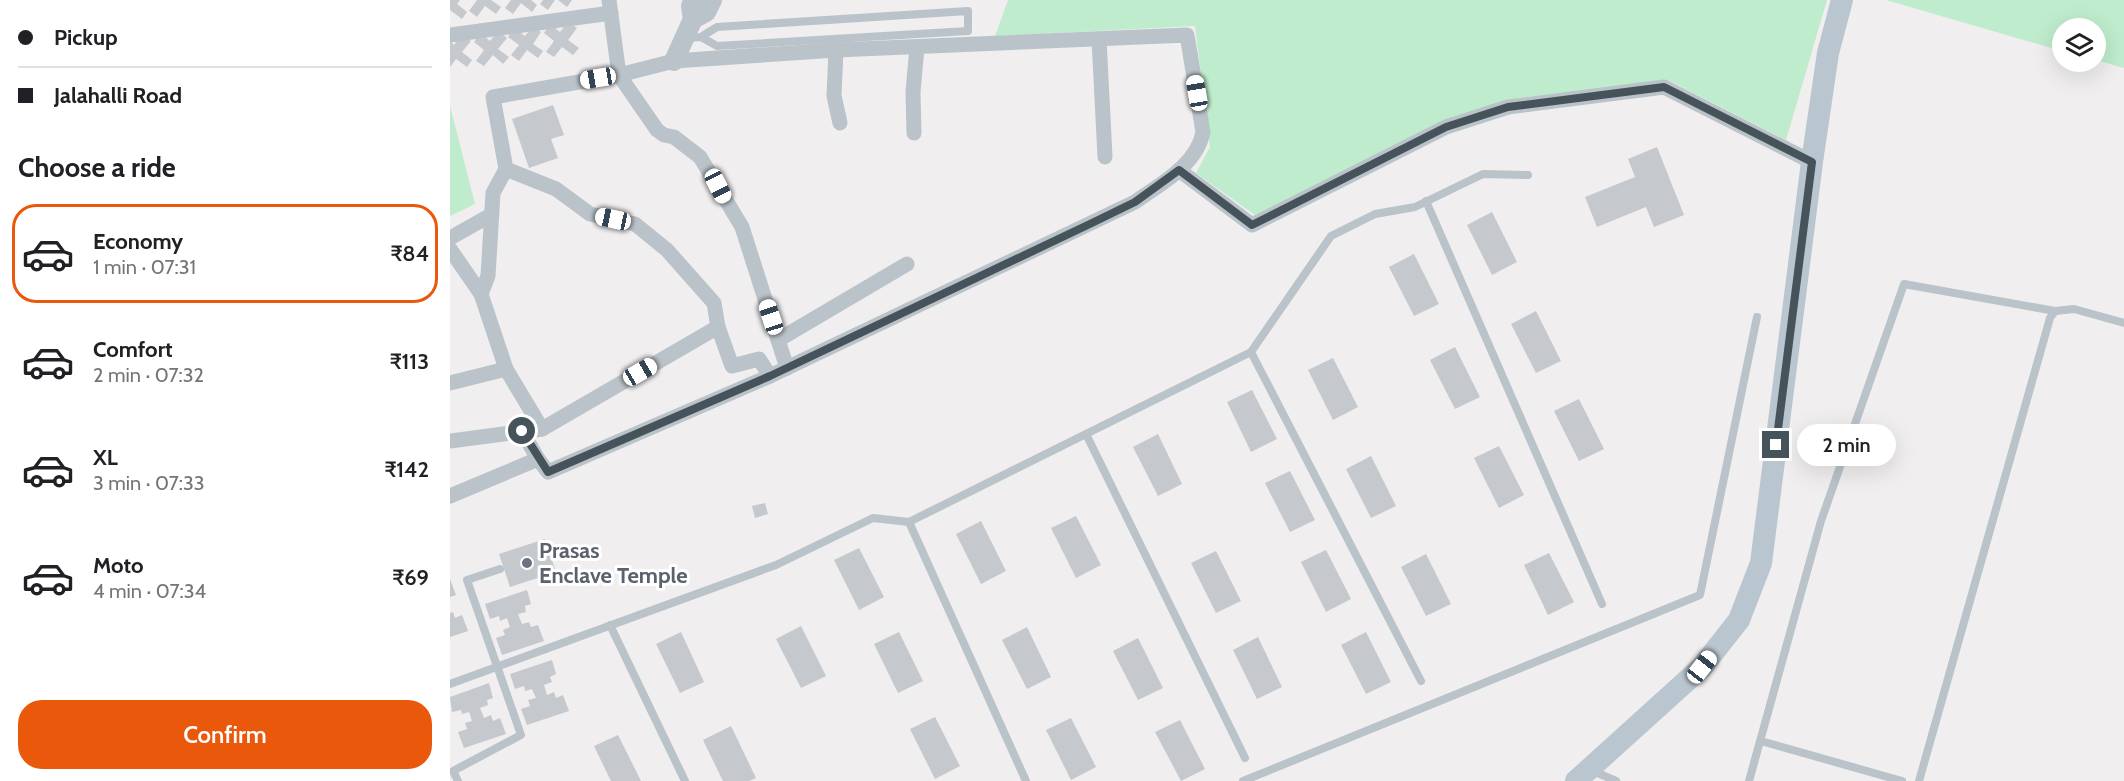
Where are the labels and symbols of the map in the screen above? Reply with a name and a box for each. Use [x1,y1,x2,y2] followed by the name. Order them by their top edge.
[579,66,617,90] car
[1185,74,1209,112] car
[702,166,734,206] car
[594,206,632,232] car
[757,297,785,337] car
[620,355,660,389] car
[508,417,535,444] route start
[1797,424,1896,466] callout: 2 min
[1762,431,1789,458] route end
[539,537,688,589] place label: Prasas Enclave Temple
[520,556,534,570] marker: Prasas Enclave Temple
[1684,647,1720,687] car

